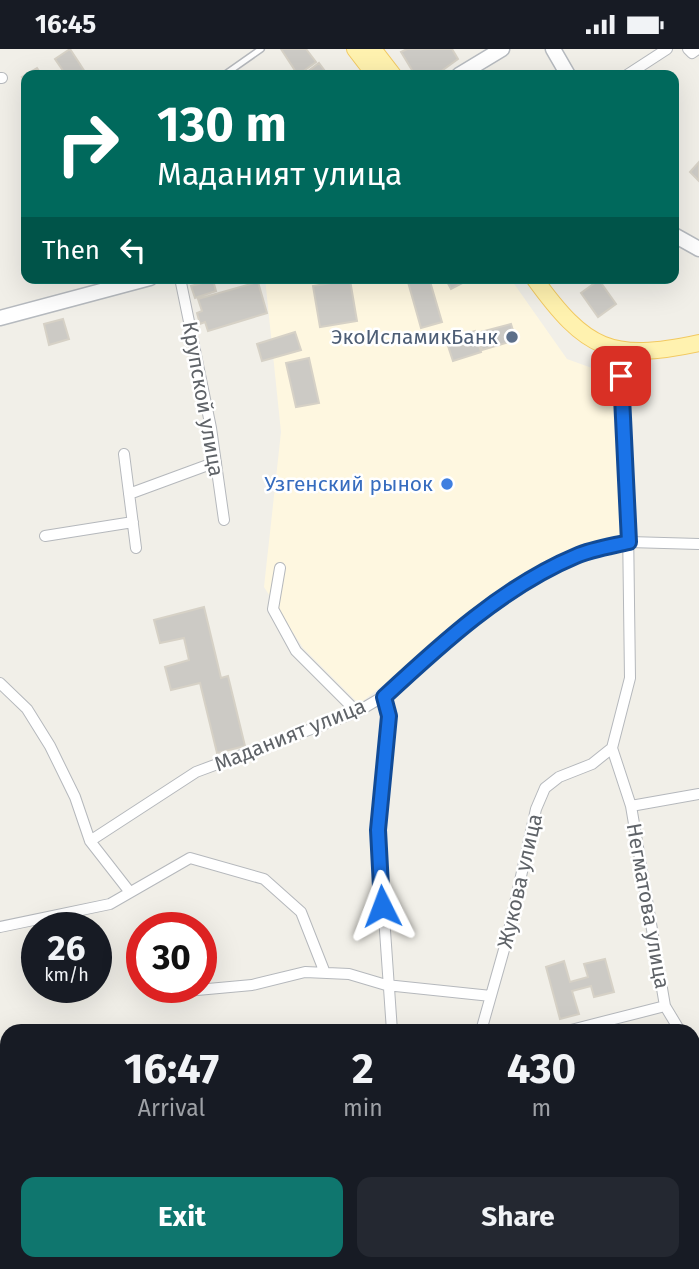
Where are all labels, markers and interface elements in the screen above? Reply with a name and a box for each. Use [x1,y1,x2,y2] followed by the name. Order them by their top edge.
[35,9,96,40] text: 16:45
[157,95,287,154] text: 130 m
[42,98,133,189] icon: right
[157,155,402,193] text: Маданият улица
[114,231,152,269] icon: left
[42,235,100,266] text: Then
[177,319,229,479] street label: Крупской улица
[331,324,498,350] place label: ЭкоИсламикБанк
[504,329,520,345] marker: ЭкоИсламикБанк
[591,346,651,406] pin
[602,357,640,395] icon: arrive
[264,471,433,497] place label: Узгенский рынок
[439,476,455,492] marker: Узгенский рынок
[210,693,370,777] street label: Маданият улица
[492,811,548,951] street label: Жукова улица
[621,821,675,991] street label: Негматова улица
[345,869,419,943] position arrow
[126,912,217,1003] speed limit sign: 30
[48,927,85,969] text: 26
[44,964,89,986] text: km/h
[124,1044,219,1094] text: 16:47
[352,1044,374,1094] text: 2
[507,1044,576,1094] text: 430
[138,1094,205,1122] text: Arrival
[343,1094,383,1122] text: min
[532,1094,551,1122] text: m
[21,1177,343,1257] button: Exit
[357,1177,679,1257] button: Share

